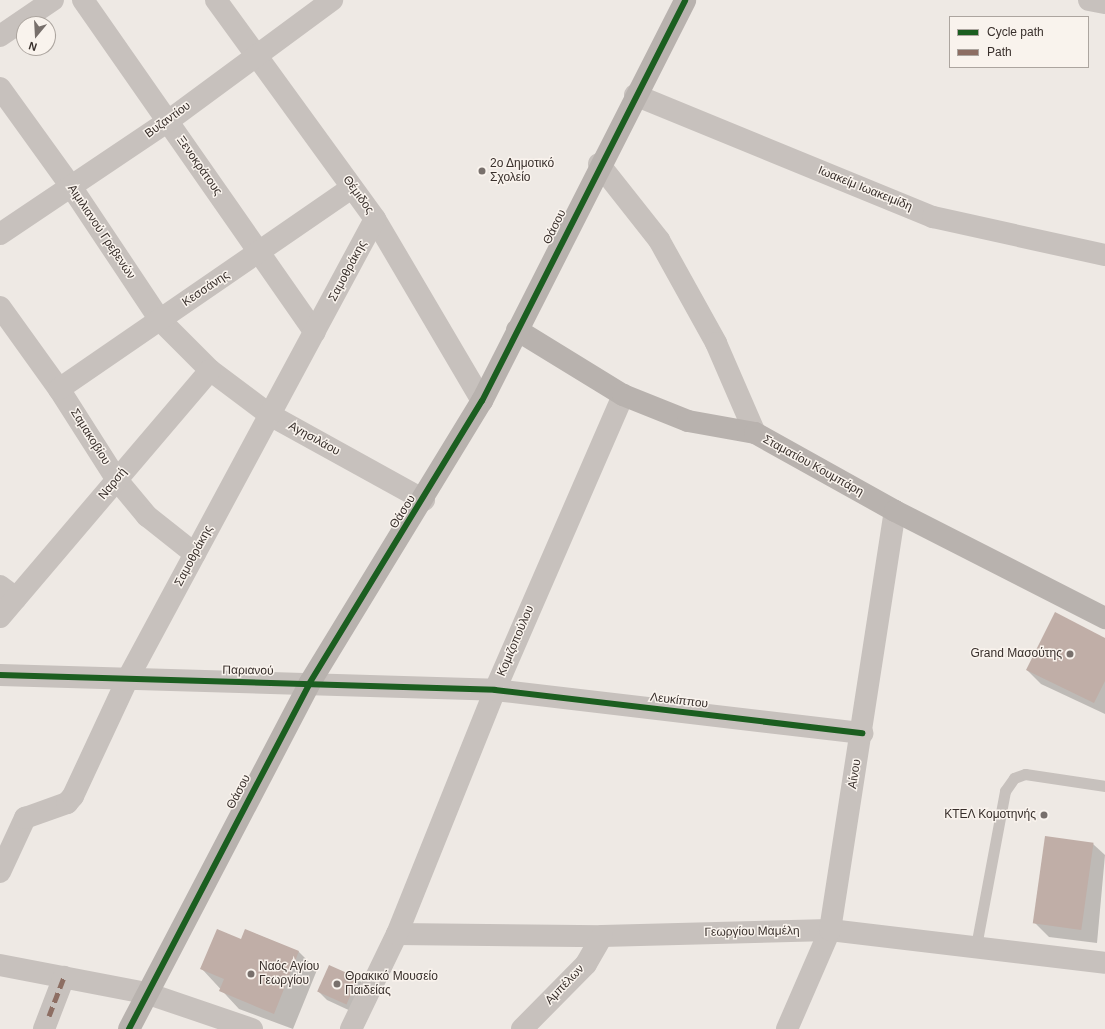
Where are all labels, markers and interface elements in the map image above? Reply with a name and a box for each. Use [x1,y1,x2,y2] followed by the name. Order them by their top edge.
[16,16,56,56] north arrow
[949,16,1089,68] legend
[987,25,1044,39] text: Cycle path
[27,40,38,53] text: N
[987,45,1012,59] text: Path
[142,99,194,141] street label: Βυζαντίου
[173,134,225,198] street label: Ξενοκράτους
[490,157,555,185] place label: 2ο Δημοτικό Σχολείο
[816,164,914,214] street label: Ιωακείμ Ιωακειμίδη
[477,166,487,176] marker: 2ο Δημοτικό Σχολείο
[339,173,377,217] street label: Θέμιδος
[64,182,138,282] street label: Αιμιλιανού Γρεβενών
[540,207,570,247] street label: Θάσου
[326,238,370,304] street label: Σαμοθράκης
[180,268,232,310] street label: Κεσσάνης
[67,406,113,468] street label: Σαμακοβίου
[286,419,342,459] street label: Αγησιλάου
[760,432,866,500] street label: Σταματίου Κουμπάρη
[96,465,130,503] street label: Ναρσή
[387,493,419,531] street label: Θάσου
[172,523,216,589] street label: Σαμοθράκης
[495,603,537,679] street label: Κομιζοπούλου
[971,647,1062,661] place label: Grand Μασούτης
[1065,649,1075,659] marker: Grand Μασούτης
[222,663,274,679] street label: Παριανού
[649,690,709,712] street label: Λευκίππου
[846,758,864,790] street label: Αίνου
[224,772,254,812] street label: Θάσου
[943,808,1036,822] place label: ΚΤΕΛ Κομοτηνής
[1039,810,1049,820] marker: ΚΤΕΛ Κομοτηνής
[704,924,800,940] street label: Γεωργίου Μαμέλη
[259,960,320,988] place label: Ναός Αγίου Γεωργίου
[543,962,587,1008] street label: Αμπέλων
[246,969,256,979] marker: Ναός Αγίου Γεωργίου
[345,970,438,998] place label: Θρακικό Μουσείο Παιδείας
[332,979,342,989] marker: Θρακικό Μουσείο Παιδείας

